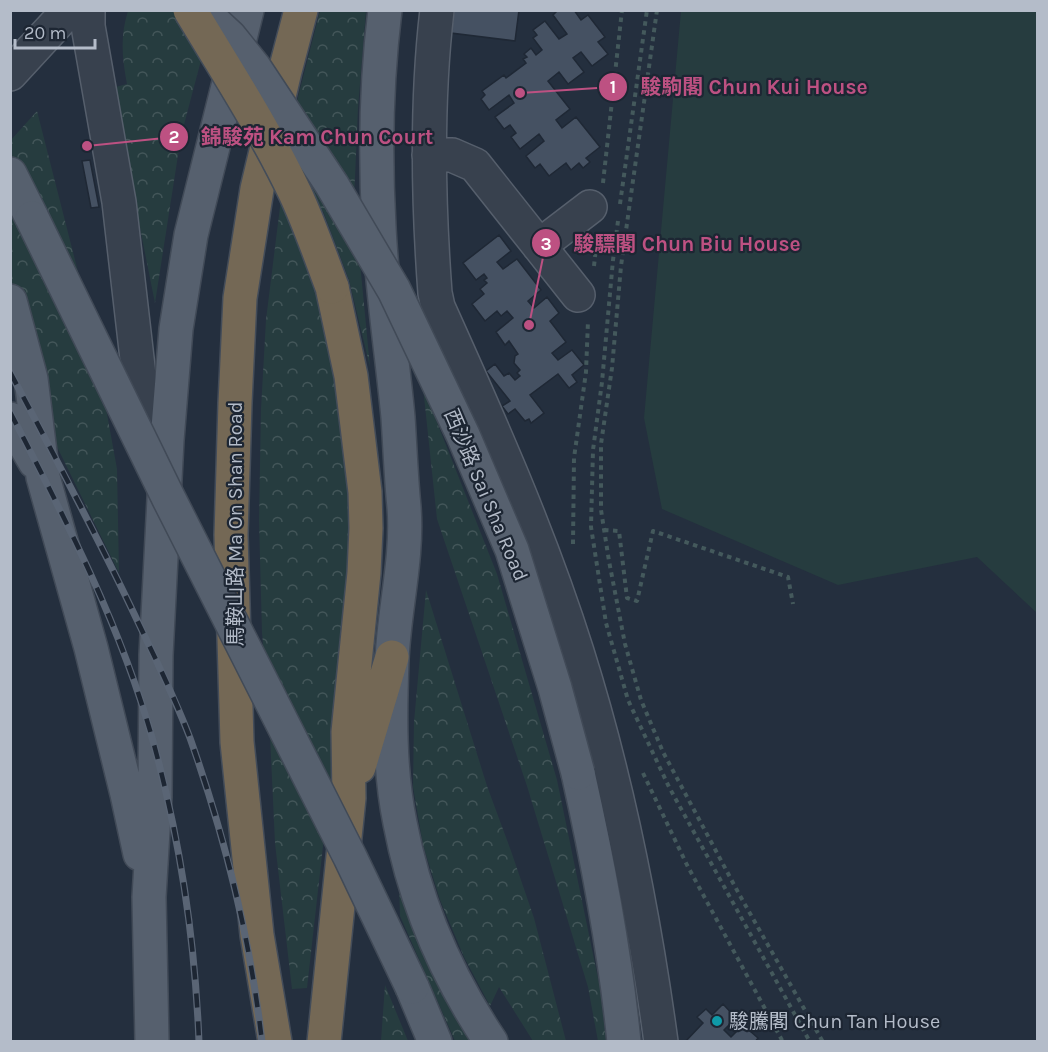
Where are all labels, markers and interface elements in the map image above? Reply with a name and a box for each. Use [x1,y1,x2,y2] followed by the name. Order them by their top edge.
[15,12,94,50] scale bar
[24,22,66,44] text: 20 m
[598,67,880,106] callout: 駿駒閣 Chun Kui House
[640,75,868,99] text: 駿駒閣 Chun Kui House
[610,76,616,98] text: 1
[159,117,445,156] callout: 錦駿苑 Kam Chun Court
[201,125,433,149] text: 錦駿苑 Kam Chun Court
[169,126,179,148] text: 2
[531,224,812,263] callout: 駿驃閣 Chun Biu House
[573,232,801,256] text: 駿驃閣 Chun Biu House
[540,233,552,255] text: 3
[224,401,247,647] street label: 馬鞍山路 Ma On Shan Road
[439,406,533,584] street label: 西沙路 Sai Sha Road
[729,1010,940,1033] place label: 駿騰閣 Chun Tan House
[710,1014,724,1028] marker: 駿騰閣 Chun Tan House

